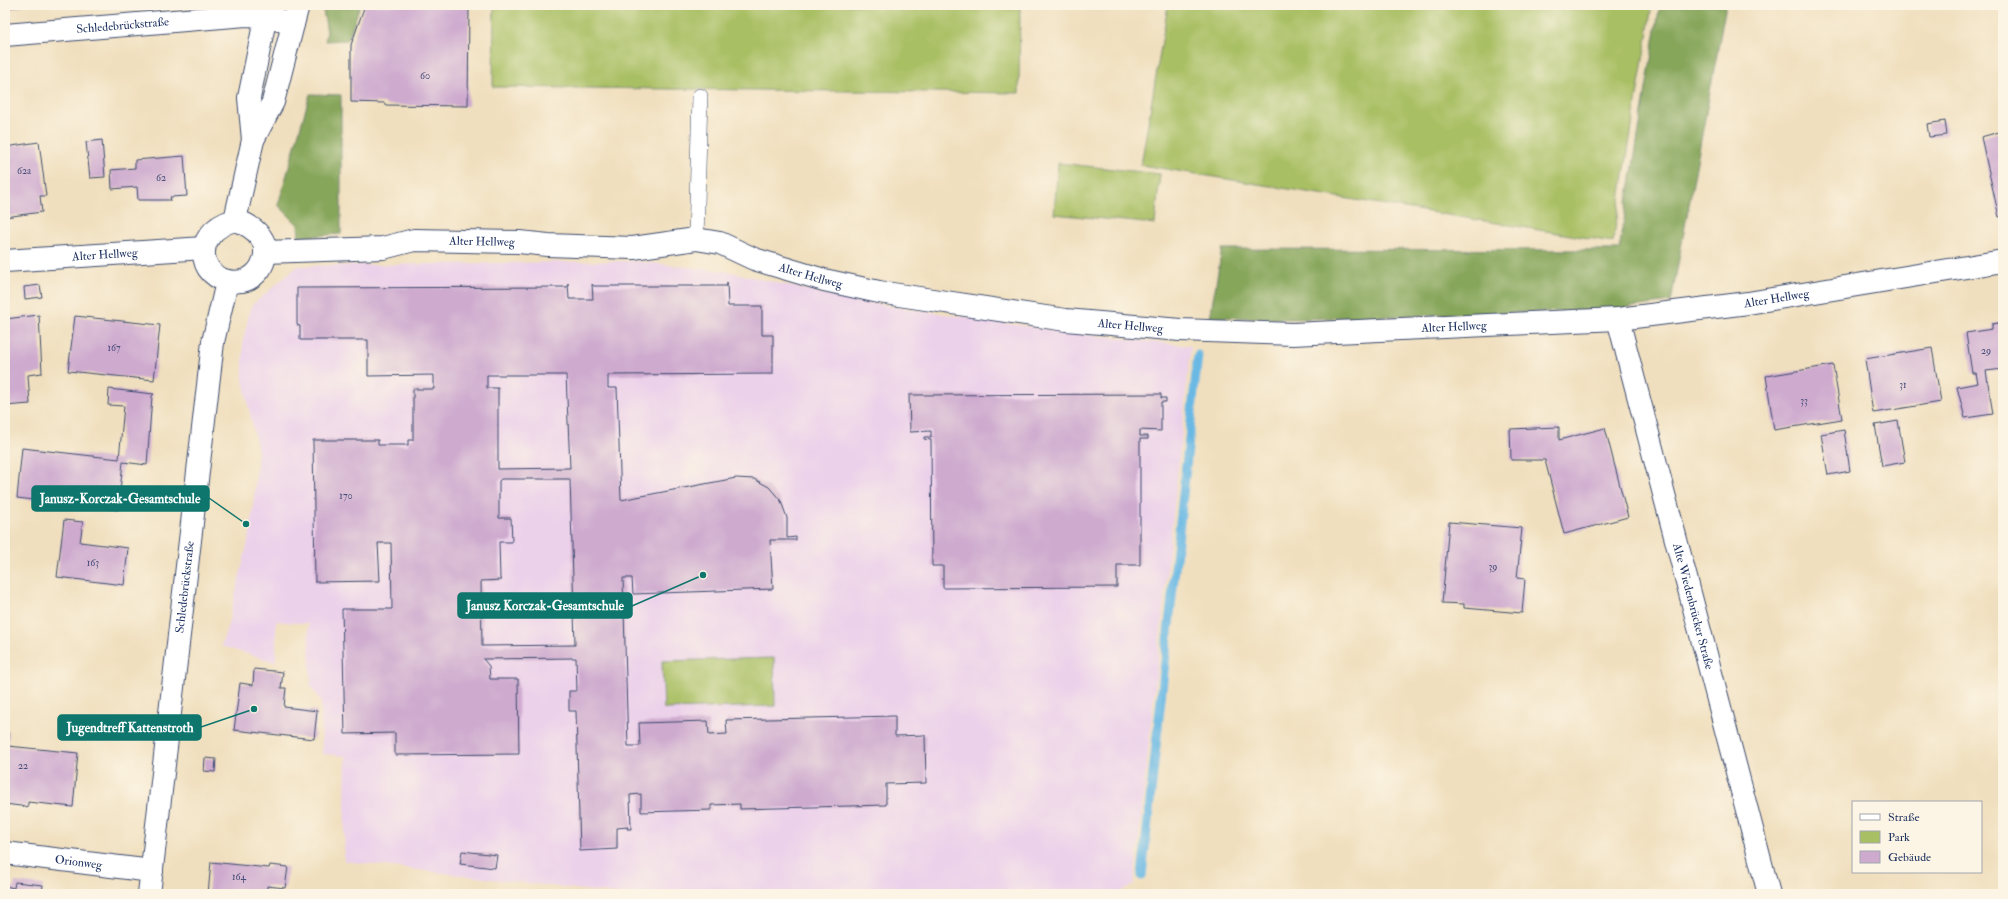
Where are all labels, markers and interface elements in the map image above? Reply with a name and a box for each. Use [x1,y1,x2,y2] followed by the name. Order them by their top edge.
[76,14,169,37] street label: Schledebrückstraße
[420,70,430,82] house number: 60
[17,165,32,177] house number: 62a
[156,172,166,184] house number: 62
[448,233,516,249] street label: Alter Hellweg
[71,245,139,264] street label: Alter Hellweg
[776,259,845,292] street label: Alter Hellweg
[1742,285,1811,311] street label: Alter Hellweg
[1096,315,1165,336] street label: Alter Hellweg
[1420,318,1488,336] street label: Alter Hellweg
[107,342,121,354] house number: 167
[1981,345,1991,357] house number: 29
[1899,379,1907,391] house number: 31
[1800,395,1808,407] house number: 33
[32,486,209,511] callout: Janusz-Korczak-Gesamtschule
[339,490,353,502] house number: 170
[39,491,201,508] text: Janusz-Korczak-Gesamtschule
[172,540,197,634] street label: Schledebrückstraße
[1669,541,1717,671] street label: Alte Wiedenbrücker Straße
[87,557,99,569] house number: 163
[1489,561,1497,573] house number: 39
[458,593,632,618] callout: Janusz Korczak-Gesamtschule
[465,598,625,615] text: Janusz Korczak-Gesamtschule
[58,715,201,740] callout: Jugendtreff Kattenstroth
[66,720,194,737] text: Jugendtreff Kattenstroth
[18,760,28,772] house number: 22
[1852,801,1982,873] legend
[1888,810,1919,825] text: Straße
[1888,830,1910,845] text: Park
[1888,850,1931,865] text: Gebäude
[54,852,104,872] street label: Orionweg
[232,871,247,883] house number: 164

